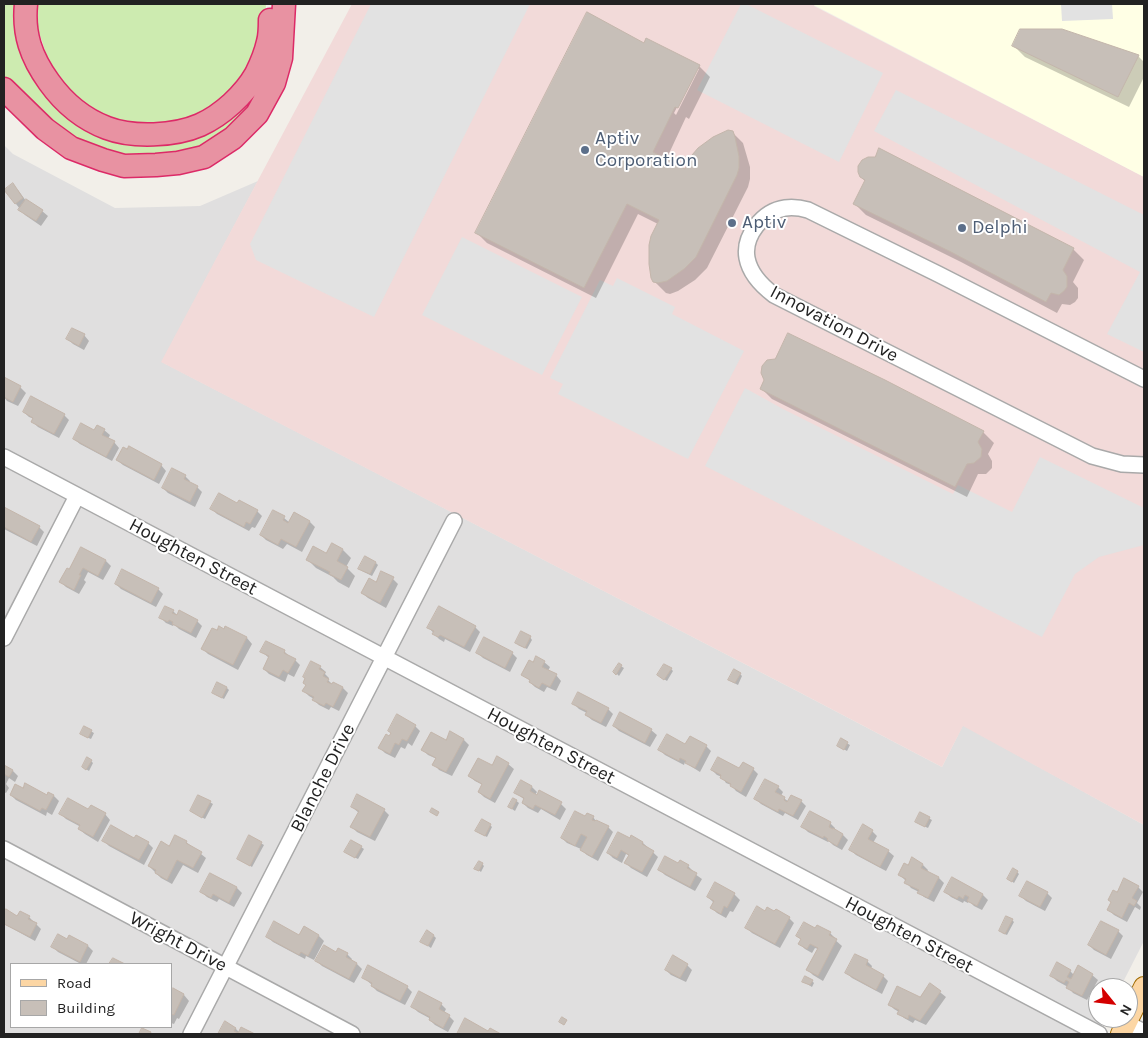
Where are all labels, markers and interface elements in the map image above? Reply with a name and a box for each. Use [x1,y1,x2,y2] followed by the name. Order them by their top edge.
[595,128,697,172] place label: Aptiv Corporation
[579,144,591,156] marker: Aptiv Corporation
[742,212,786,234] place label: Aptiv
[726,217,738,229] marker: Aptiv
[972,217,1028,239] place label: Delphi
[956,222,968,234] marker: Delphi
[766,281,902,367] street label: Innovation Drive
[125,514,261,600] street label: Houghten Street
[483,703,619,789] street label: Houghten Street
[286,720,360,836] street label: Blanche Drive
[841,892,977,978] street label: Houghten Street
[125,907,231,977] street label: Wright Drive
[10,963,172,1028] legend
[57,974,92,992] text: Road
[1088,978,1138,1028] north arrow
[57,999,115,1017] text: Building
[1116,1002,1136,1019] text: N

